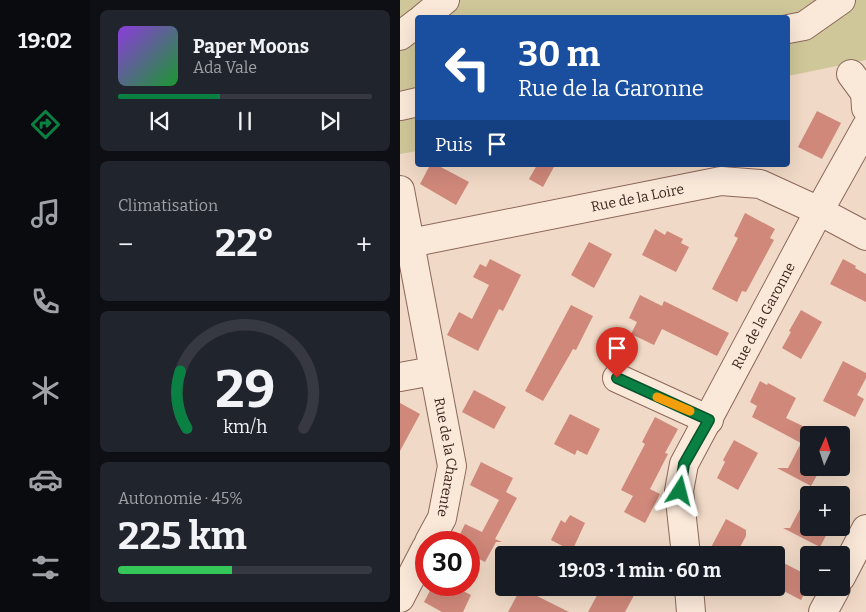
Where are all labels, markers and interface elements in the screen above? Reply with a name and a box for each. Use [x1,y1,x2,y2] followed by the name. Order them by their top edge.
[18,27,72,54] text: 19:02
[518,33,600,75] text: 30 m
[193,35,309,58] text: Paper Moons
[435,35,500,100] icon: left
[193,58,257,77] text: Ada Vale
[518,75,704,102] text: Rue de la Garonne
[28,107,63,142] icon: directions
[146,107,174,135] icon: previous
[231,107,259,135] icon: pause
[316,107,344,135] icon: next
[483,130,511,158] icon: arrive
[435,133,473,156] text: Puis
[589,181,686,216] street label: Rue de la Loire
[28,196,63,231] icon: music
[118,196,218,215] text: Climatisation
[215,220,274,266] text: 22°
[118,228,133,261] text: −
[356,228,372,261] text: +
[728,260,799,372] street label: Rue de la Garonne
[28,284,63,319] icon: phone
[596,327,638,378] pin
[603,334,631,362] icon: arrive
[215,358,275,421] text: 29
[28,373,63,408] icon: climate
[430,396,460,518] street label: Rue de la Charente
[223,416,267,438] text: km/h
[800,426,850,476] north arrow
[800,426,850,596] map controls
[28,462,63,497] icon: car
[653,464,705,516] position arrow
[800,486,850,536] button: +
[118,489,243,508] text: Autonomie · 45%
[118,513,247,559] text: 225 km
[415,531,480,596] speed limit sign: 30
[800,546,850,596] button: −
[28,550,63,585] icon: filters
[559,559,721,582] text: 19:03 · 1 min · 60 m

